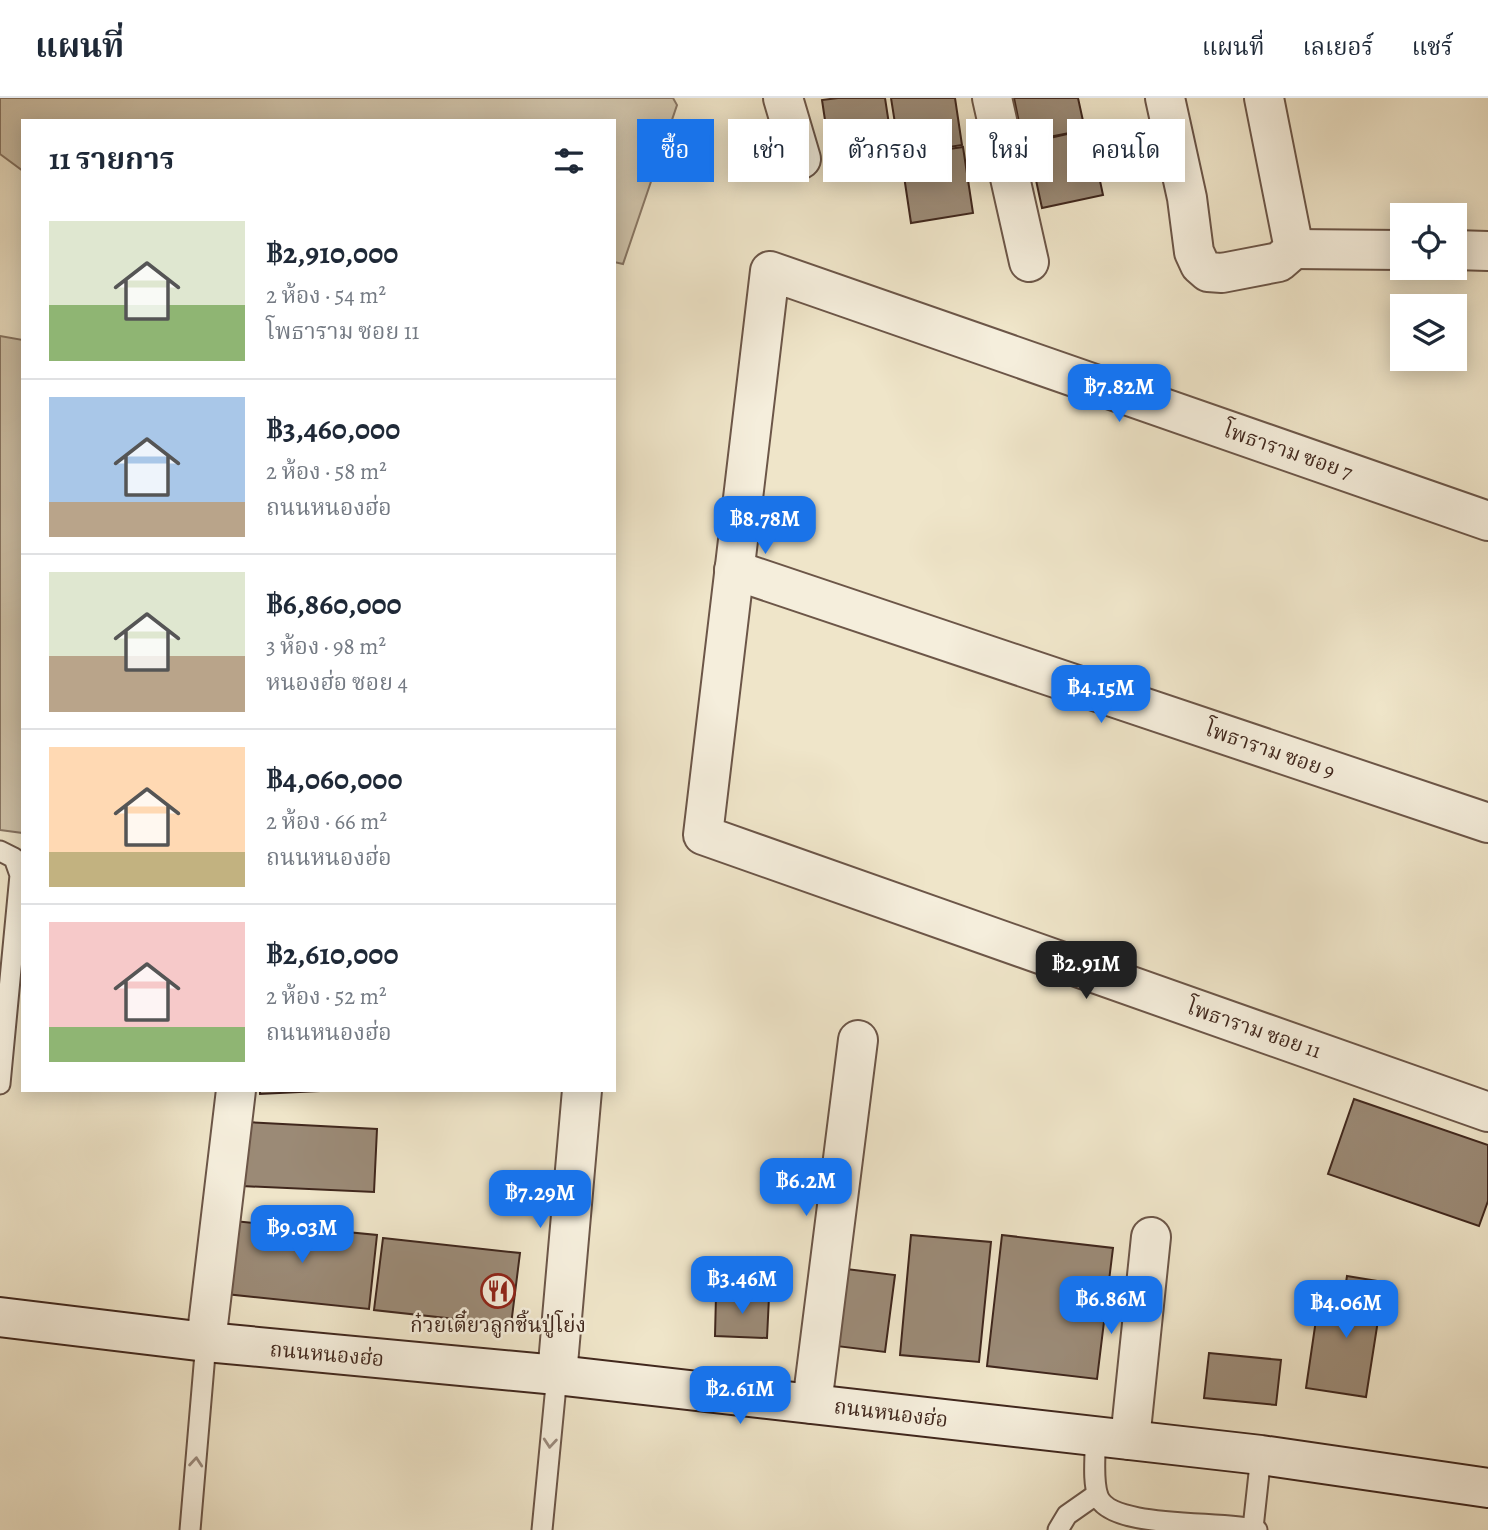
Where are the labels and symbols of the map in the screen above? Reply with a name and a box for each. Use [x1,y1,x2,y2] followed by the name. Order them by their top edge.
[1062,364,1176,424] pin: ฿7.82M
[1219,415,1357,486] street label: โพธาราม ซอย 7
[708,496,822,556] pin: ฿8.78M
[1044,666,1158,725] pin: ฿4.15M
[1201,713,1339,785] street label: โพธาราม ซอย 9
[1029,942,1143,1001] pin: ฿2.91M
[1182,992,1325,1065] street label: โพธาราม ซอย 11
[757,1158,855,1218] pin: ฿6.2M
[483,1170,597,1230] pin: ฿7.29M
[245,1206,359,1265] pin: ฿9.03M
[685,1256,799,1316] pin: ฿3.46M
[479,1272,517,1310] restaurant icon: ก๋วยเตี๋ยวลูกชิ้นปู่โย่ง
[1054,1276,1168,1336] pin: ฿6.86M
[1289,1280,1403,1340] pin: ฿4.06M
[410,1309,586,1339] place label: ก๋วยเตี๋ยวลูกชิ้นปู่โย่ง
[269,1335,385,1373] street label: ถนนหนองฮ่อ
[683,1366,797,1426] pin: ฿2.61M
[832,1392,950,1434] street label: ถนนหนองฮ่อ
[543,1437,558,1449] one-way arrow
[188,1456,203,1467] one-way arrow

